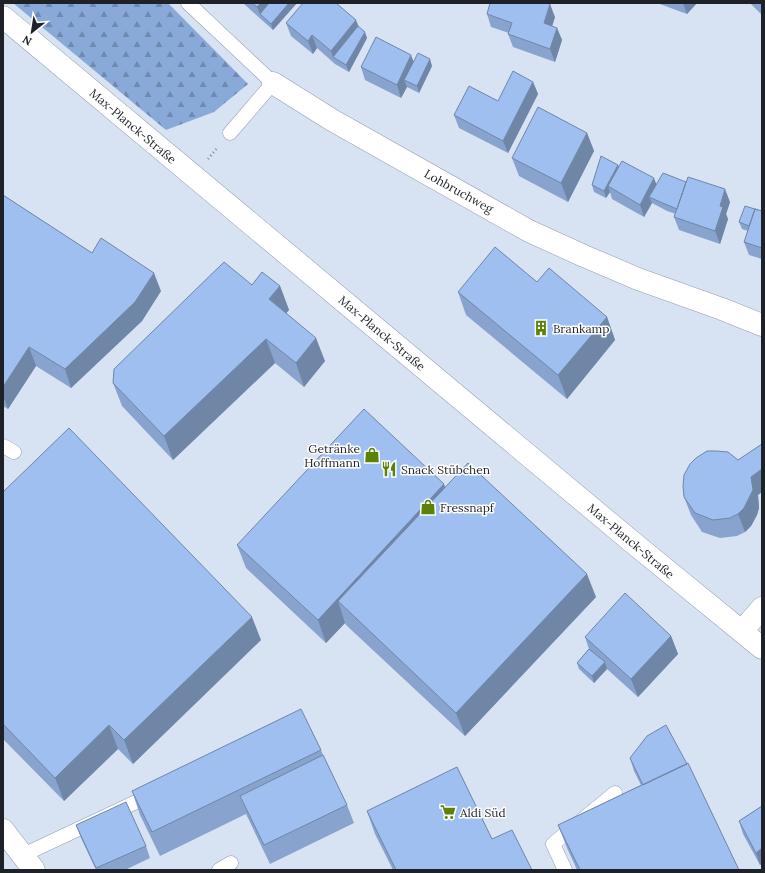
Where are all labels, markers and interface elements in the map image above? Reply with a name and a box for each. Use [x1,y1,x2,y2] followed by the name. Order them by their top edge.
[12,12,52,52] north arrow
[19,32,34,49] text: N
[87,85,180,167] street label: Max-Planck-Straße
[422,166,496,216] street label: Lohbruchweg
[336,292,429,374] street label: Max-Planck-Straße
[532,319,550,337] building icon: Brankamp
[553,321,610,336] place label: Brankamp
[304,441,360,470] place label: Getränke Hoffmann
[363,446,381,464] shop icon: Getränke Hoffmann
[380,460,398,478] restaurant icon: Snack Stübchen
[401,462,490,477] place label: Snack Stübchen
[419,498,437,516] shop icon: Fressnapf
[440,500,495,515] place label: Fressnapf
[585,500,678,582] street label: Max-Planck-Straße
[439,803,457,821] supermarket icon: Aldi Süd
[459,805,506,820] place label: Aldi Süd

